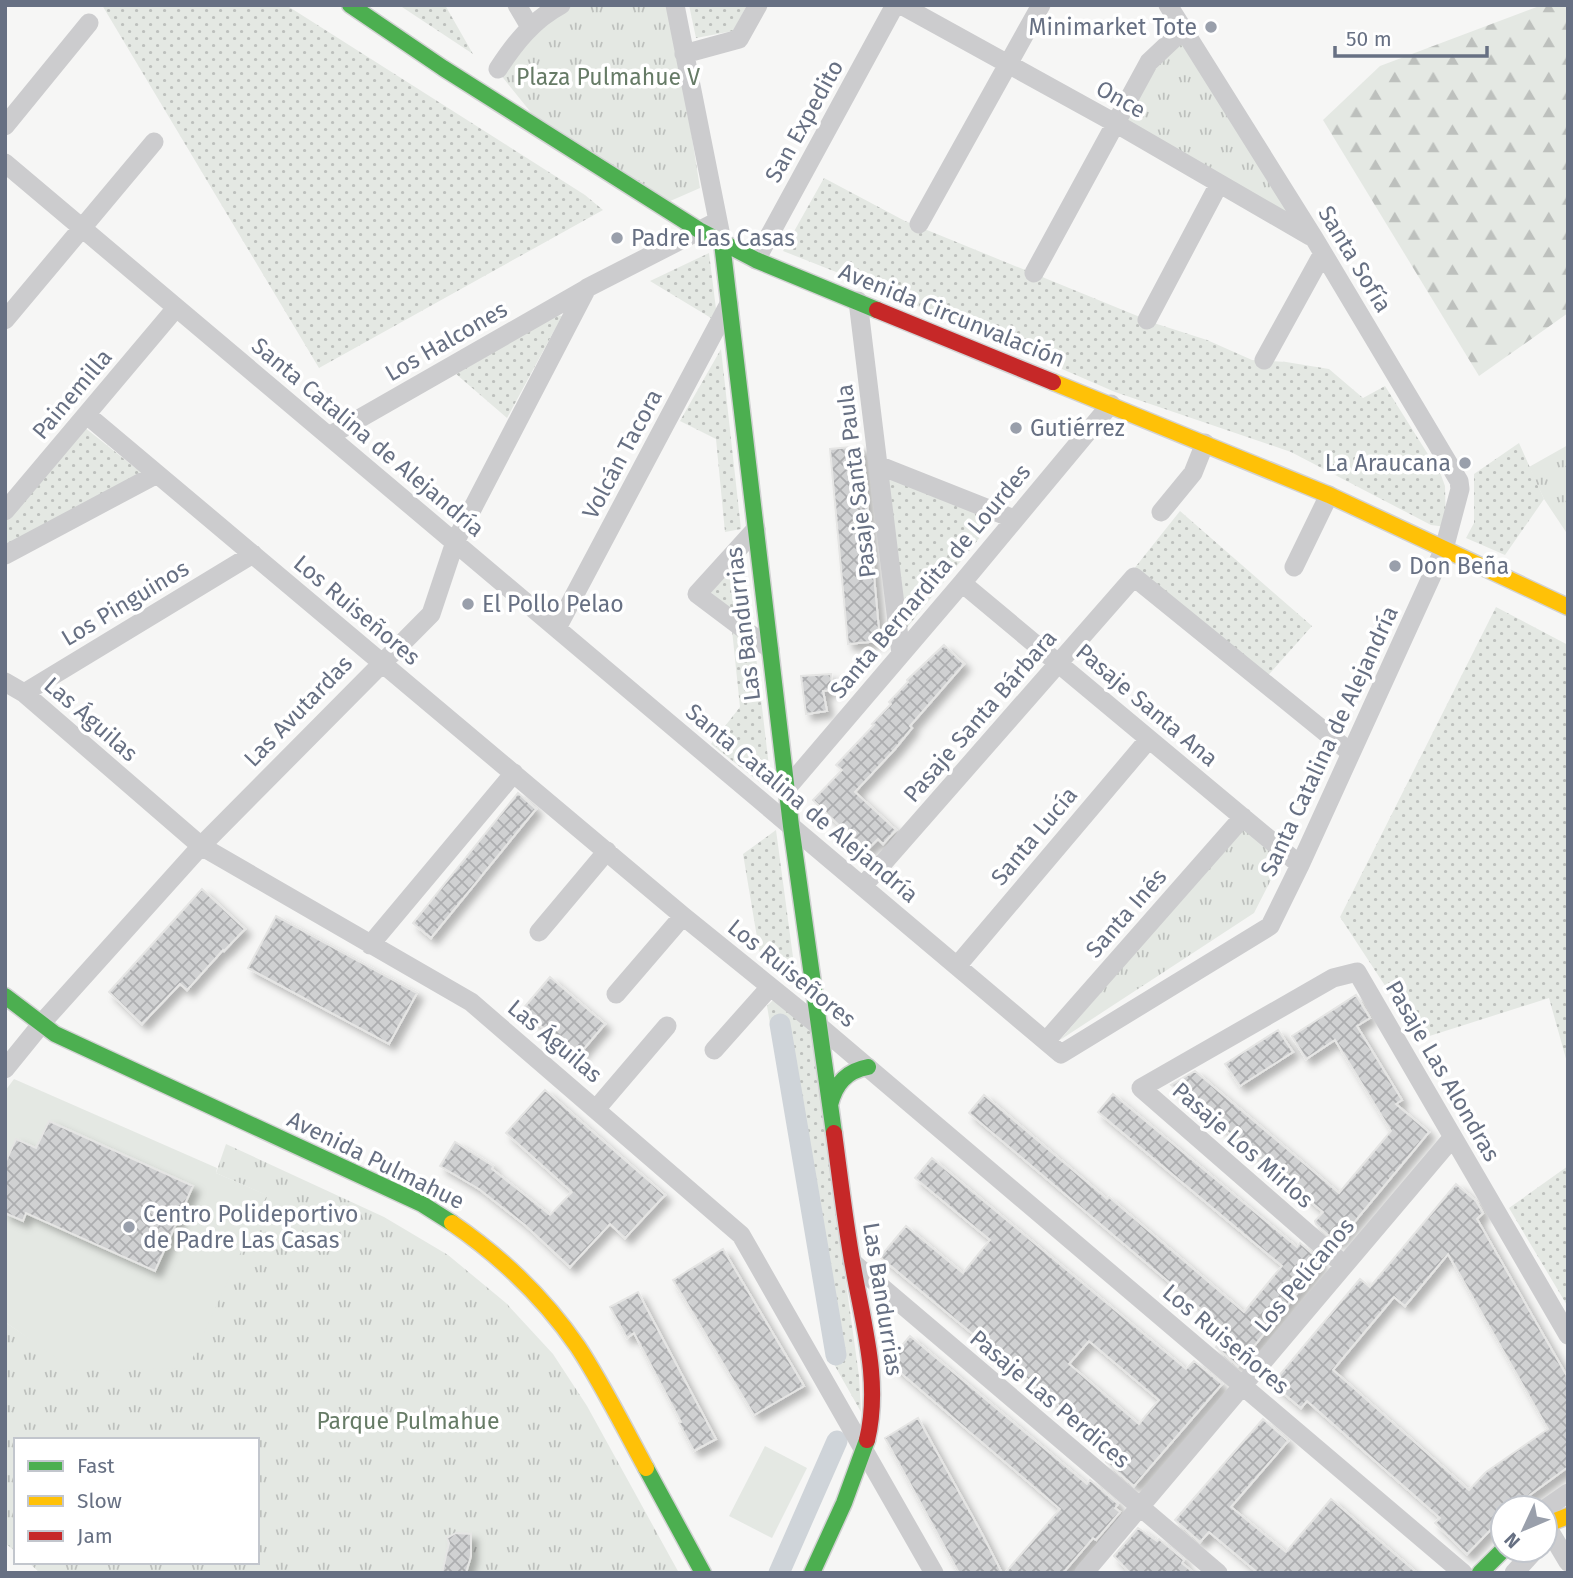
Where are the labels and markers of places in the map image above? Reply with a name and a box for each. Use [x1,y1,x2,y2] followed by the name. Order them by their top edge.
[1029,13,1197,41] place label: Minimarket Tote
[1203,19,1219,35] marker: Minimarket Tote
[631,224,795,252] place label: Padre Las Casas
[609,230,625,246] marker: Padre Las Casas
[1030,414,1125,442] place label: Gutiérrez
[1008,420,1024,436] marker: Gutiérrez
[1325,449,1451,477] place label: La Araucana
[1457,455,1473,471] marker: La Araucana
[1409,552,1509,580] place label: Don Beña
[1387,558,1403,574] marker: Don Beña
[482,590,624,618] place label: El Pollo Pelao
[460,596,476,612] marker: El Pollo Pelao
[143,1200,359,1254] place label: Centro Polideportivo de Padre Las Casas
[121,1219,137,1235] marker: Centro Polideportivo de Padre Las Casas

